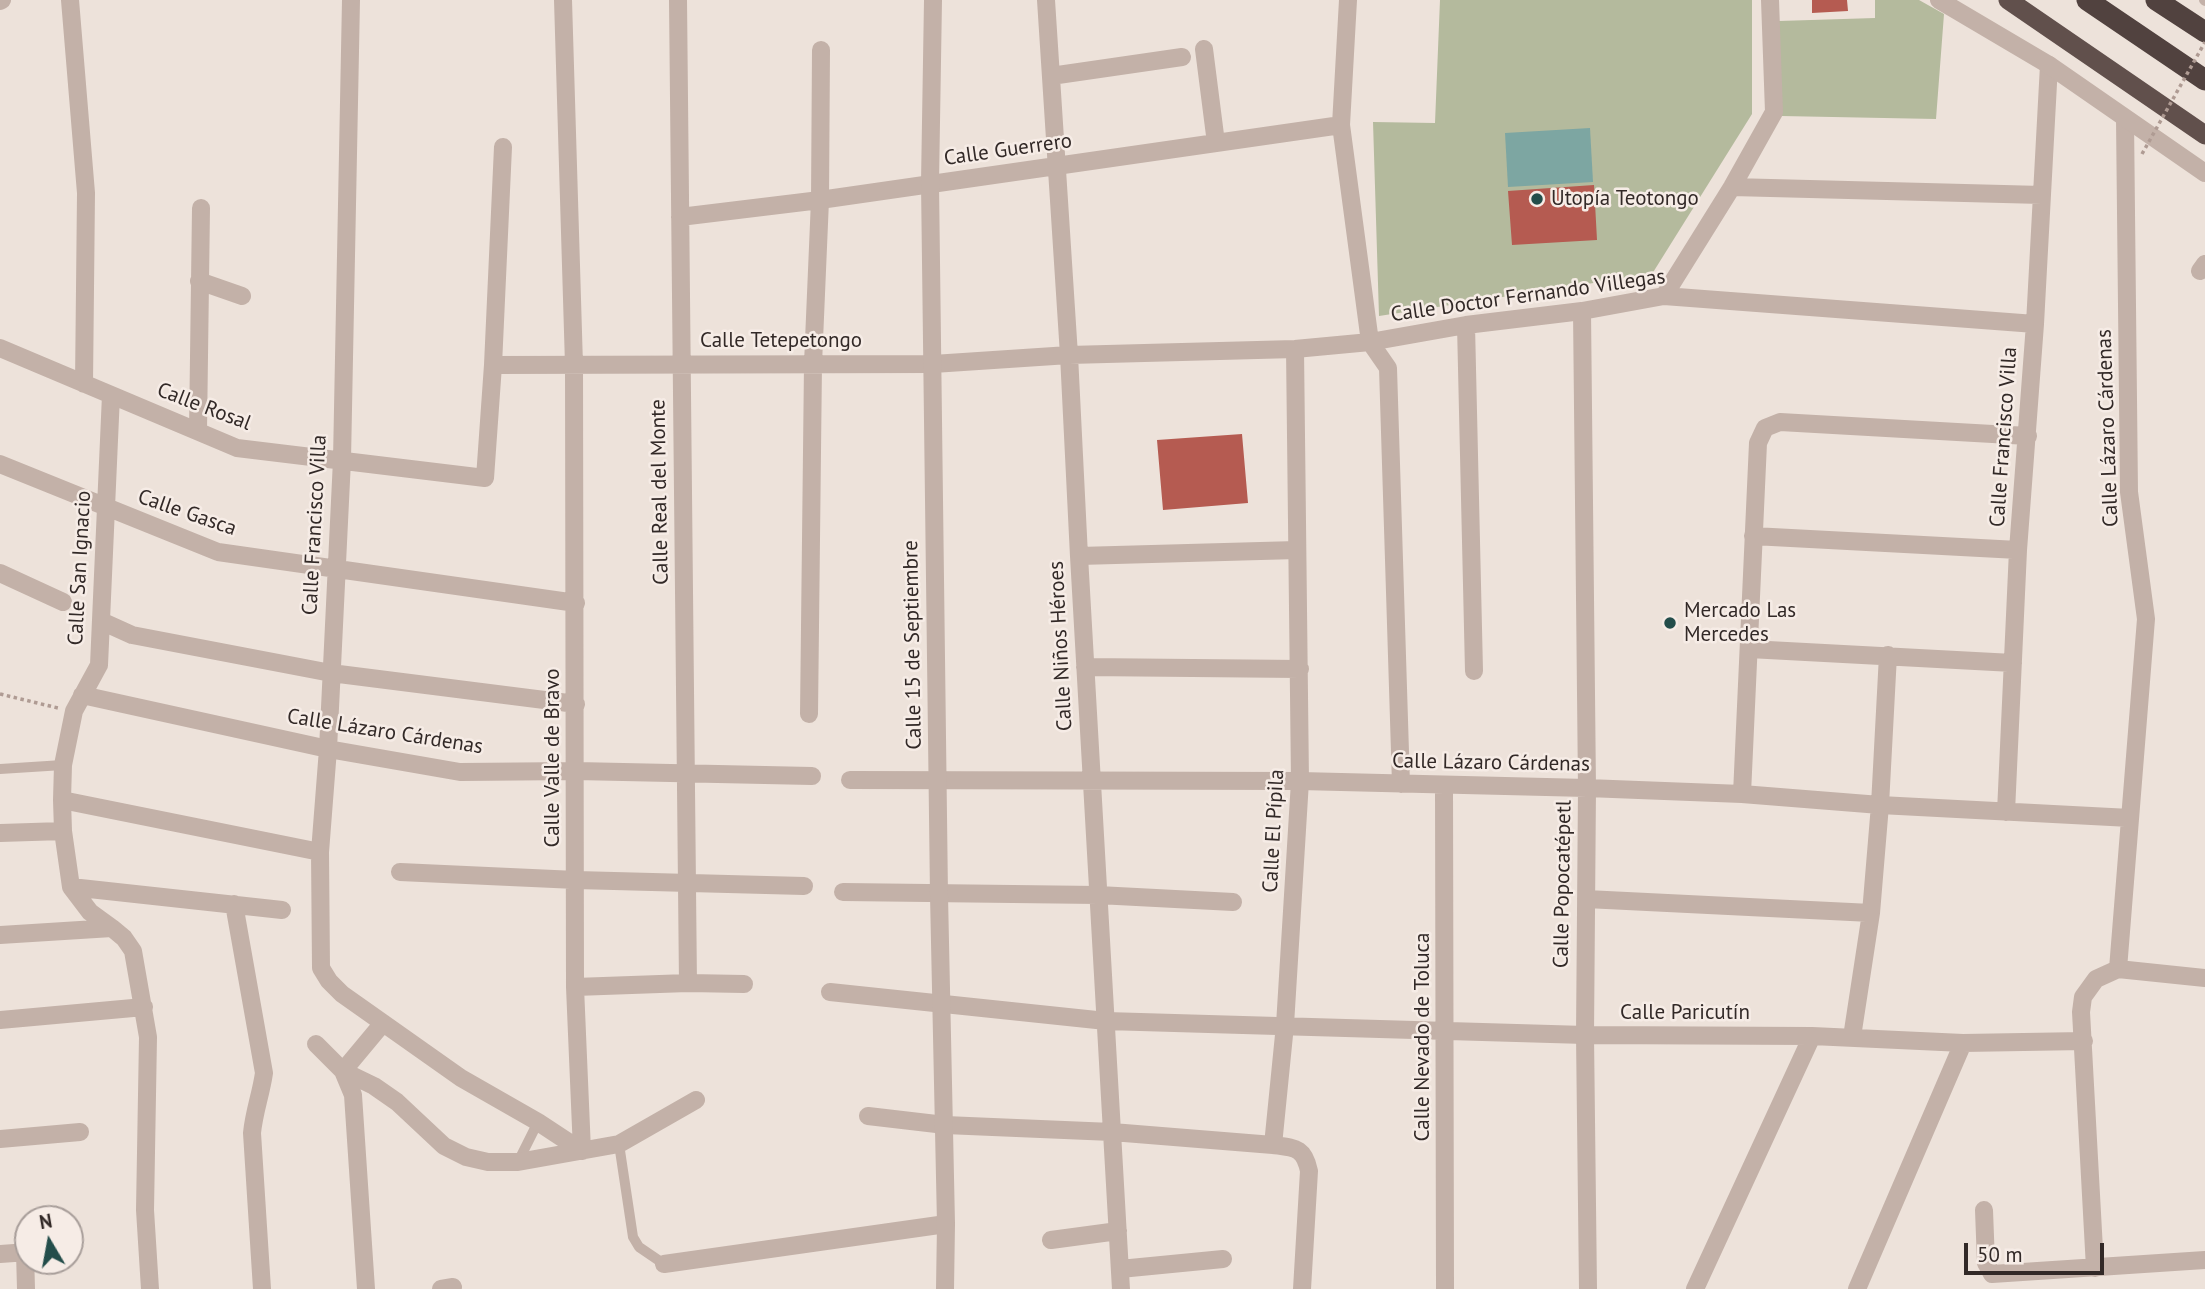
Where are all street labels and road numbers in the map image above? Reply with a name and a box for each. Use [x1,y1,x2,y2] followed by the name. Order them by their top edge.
[942,129,1074,171] street label: Calle Guerrero
[1389,264,1667,328] street label: Calle Doctor Fernando Villegas
[700,328,862,354] street label: Calle Tetepetongo
[2092,329,2124,527] street label: Calle Lázaro Cárdenas
[1985,346,2023,528] street label: Calle Francisco Villa
[153,378,255,436] street label: Calle Rosal
[646,399,674,585] street label: Calle Real del Monte
[298,434,332,616] street label: Calle Francisco Villa
[134,484,240,542] street label: Calle Gasca
[63,490,97,646] street label: Calle San Ignacio
[899,540,927,750] street label: Calle 15 de Septiembre
[1044,560,1078,732] street label: Calle Niños Héroes
[540,669,566,847] street label: Calle Valle de Bravo
[285,704,485,760] street label: Calle Lázaro Cárdenas
[1392,749,1590,777] street label: Calle Lázaro Cárdenas
[1258,769,1290,893] street label: Calle El Pípila
[1549,800,1577,968] street label: Calle Popocatépetl
[1410,933,1436,1141] street label: Calle Nevado de Toluca
[1620,1000,1750,1026] street label: Calle Paricutín

